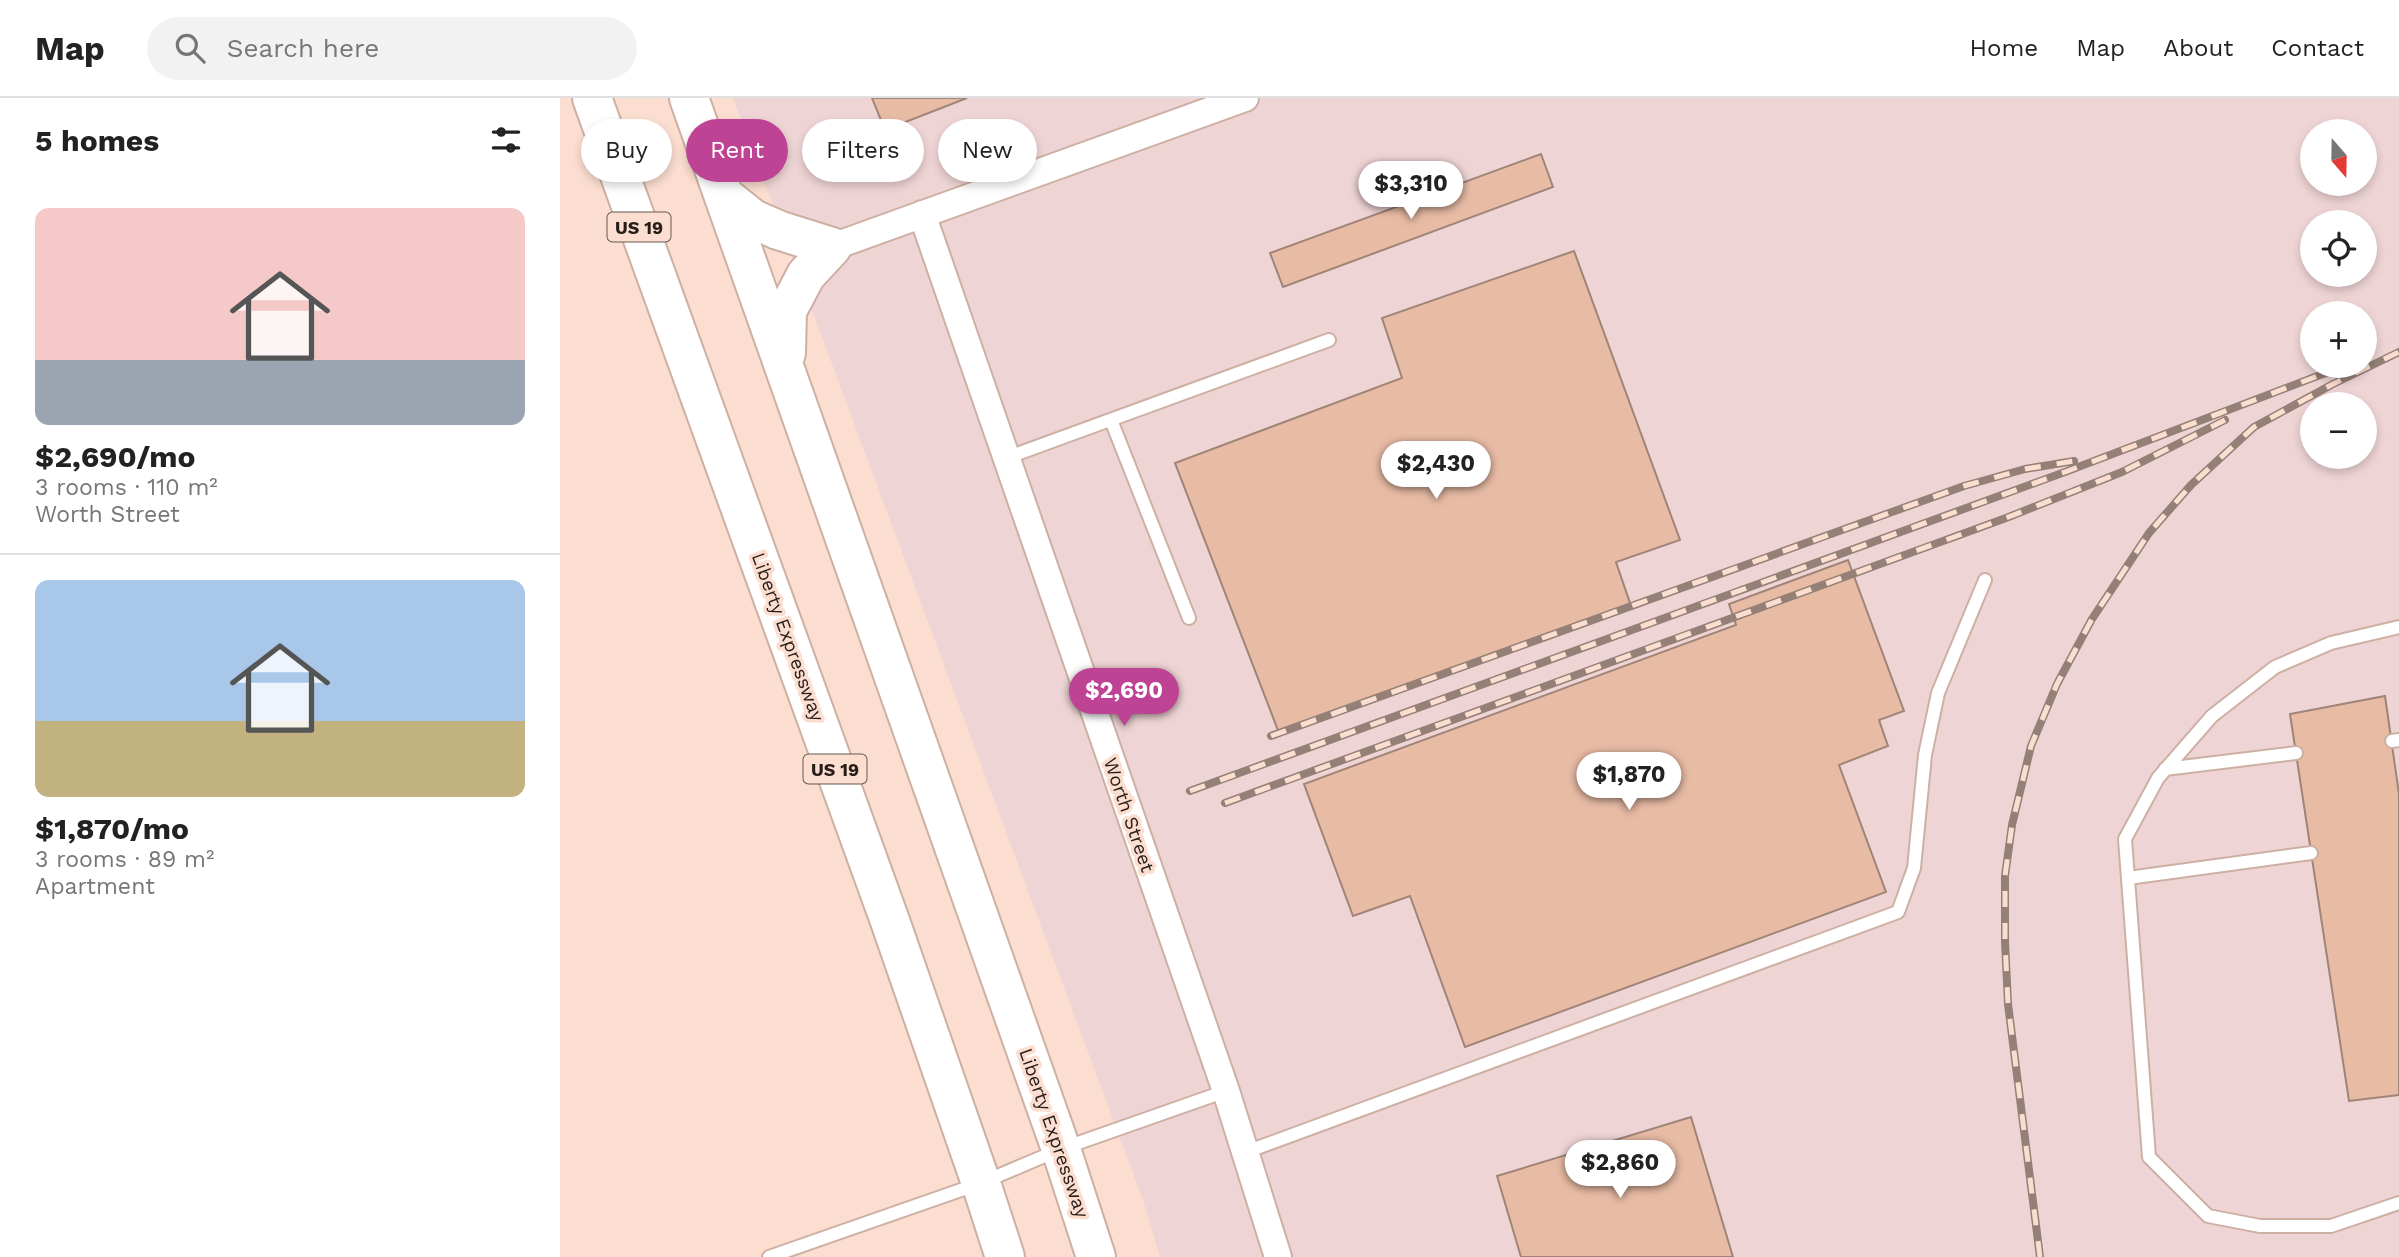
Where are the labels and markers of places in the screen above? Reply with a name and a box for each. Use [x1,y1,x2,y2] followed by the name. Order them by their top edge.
[1354,162,1468,221] pin: $3,310
[1379,442,1493,501] pin: $2,430
[1067,668,1181,728] pin: $2,690
[1572,752,1686,812] pin: $1,870
[1563,1140,1677,1200] pin: $2,860

